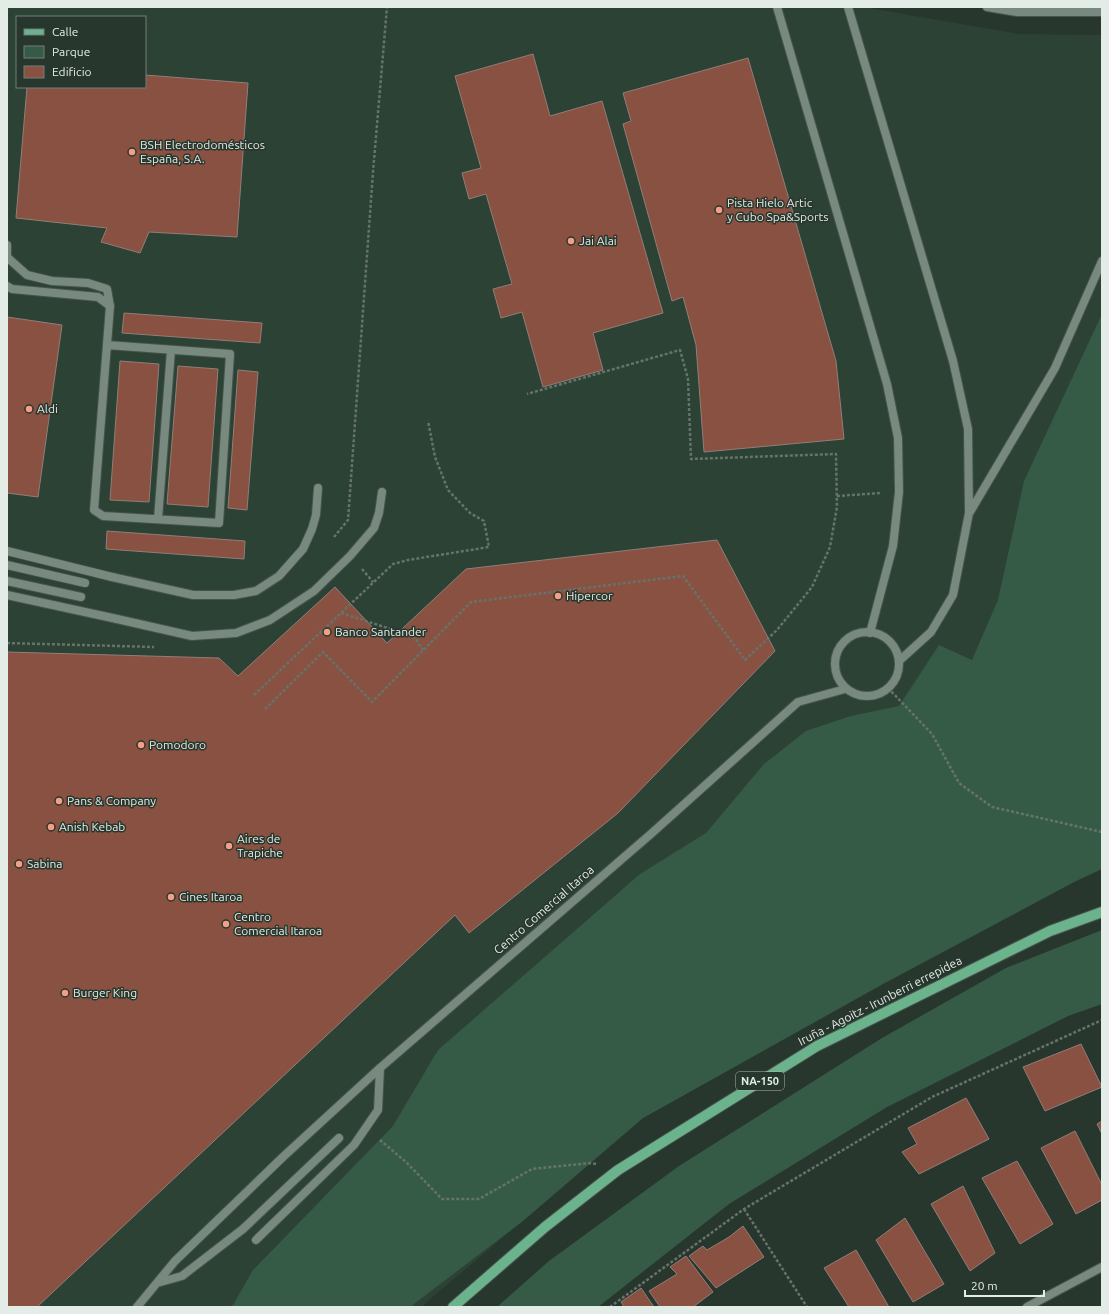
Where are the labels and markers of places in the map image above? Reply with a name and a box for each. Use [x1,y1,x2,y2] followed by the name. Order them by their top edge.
[140,138,265,165] place label: BSH Electrodomésticos España, S.A.
[127,147,137,157] marker: BSH Electrodomésticos España, S.A.
[727,196,829,223] place label: Pista Hielo Artic y Cubo Spa&Sports
[714,205,724,215] marker: Pista Hielo Artic y Cubo Spa&Sports
[579,234,617,247] place label: Jai Alai
[566,236,576,246] marker: Jai Alai
[37,402,58,415] place label: Aldi
[24,404,34,414] marker: Aldi
[566,589,613,602] place label: Hipercor
[553,591,563,601] marker: Hipercor
[335,625,427,638] place label: Banco Santander
[322,627,332,637] marker: Banco Santander
[149,738,206,751] place label: Pomodoro
[136,740,146,750] marker: Pomodoro
[67,794,156,807] place label: Pans & Company
[54,796,64,806] marker: Pans & Company
[59,820,125,833] place label: Anish Kebab
[46,822,56,832] marker: Anish Kebab
[237,832,283,859] place label: Aires de Trapiche
[224,841,234,851] marker: Aires de Trapiche
[27,857,62,870] place label: Sabina
[14,859,24,869] marker: Sabina
[179,890,242,903] place label: Cines Itaroa
[166,892,176,902] marker: Cines Itaroa
[234,910,322,937] place label: Centro Comercial Itaroa
[221,919,231,929] marker: Centro Comercial Itaroa
[73,986,137,999] place label: Burger King
[60,988,70,998] marker: Burger King

